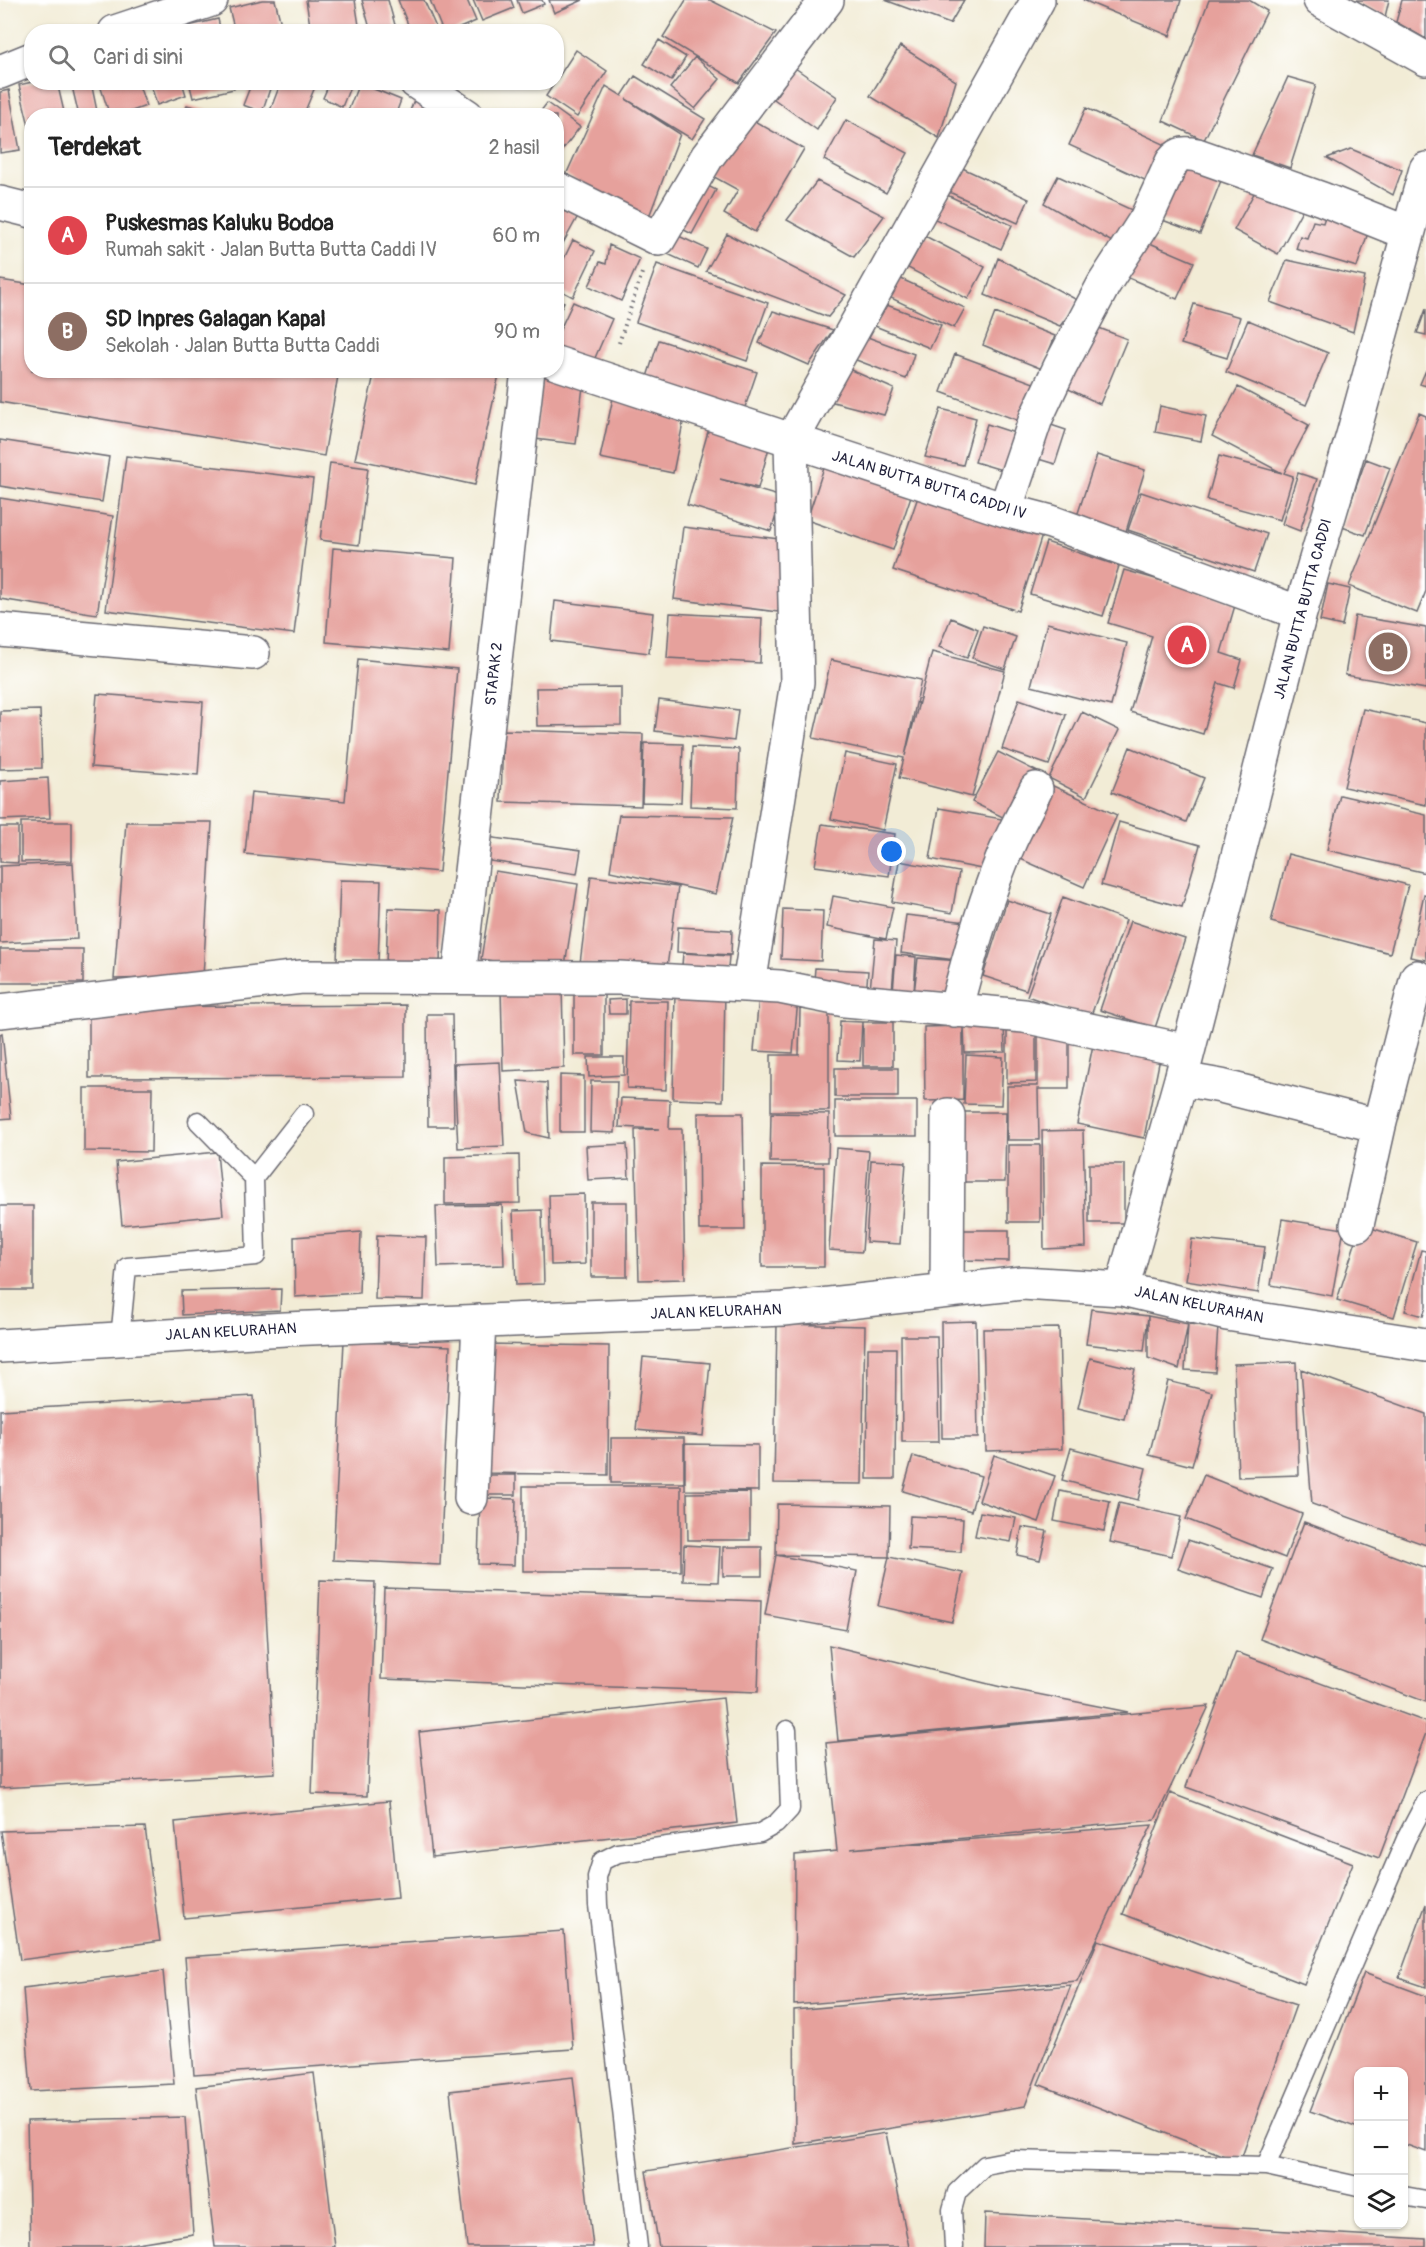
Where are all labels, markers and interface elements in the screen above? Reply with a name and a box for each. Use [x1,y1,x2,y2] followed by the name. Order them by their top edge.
[24,24,564,90] search box
[45,41,78,74] icon: search
[93,43,183,71] text: Cari di sini
[48,131,141,163] text: Terdekat
[489,135,540,160] text: 2 hasil
[105,209,334,237] text: Puskesmas Kaluku Bodoa
[61,223,74,248] text: A
[493,223,540,248] text: 60 m
[105,237,437,262] text: Rumah sakit · Jalan Butta Butta Caddi IV
[105,305,326,333] text: SD Inpres Galagan Kapal
[62,319,73,344] text: B
[494,319,540,344] text: 90 m
[105,333,379,358] text: Sekolah · Jalan Butta Butta Caddi
[830,446,1028,524] street label: JALAN BUTTA BUTTA CADDI IV
[1270,517,1336,701] street label: JALAN BUTTA BUTTA CADDI
[1168,622,1206,668] pin: A
[1368,630,1408,674] pin: B
[481,641,507,707] street label: STAPAK 2
[877,837,906,866] your location
[1133,1282,1265,1328] street label: JALAN KELURAHAN
[650,1300,782,1324] street label: JALAN KELURAHAN
[165,1319,297,1345] street label: JALAN KELURAHAN
[1354,2067,1408,2229] map controls
[1354,2067,1408,2121] button: +
[1354,2121,1408,2175] button: −
[1354,2175,1408,2229] button: layers

